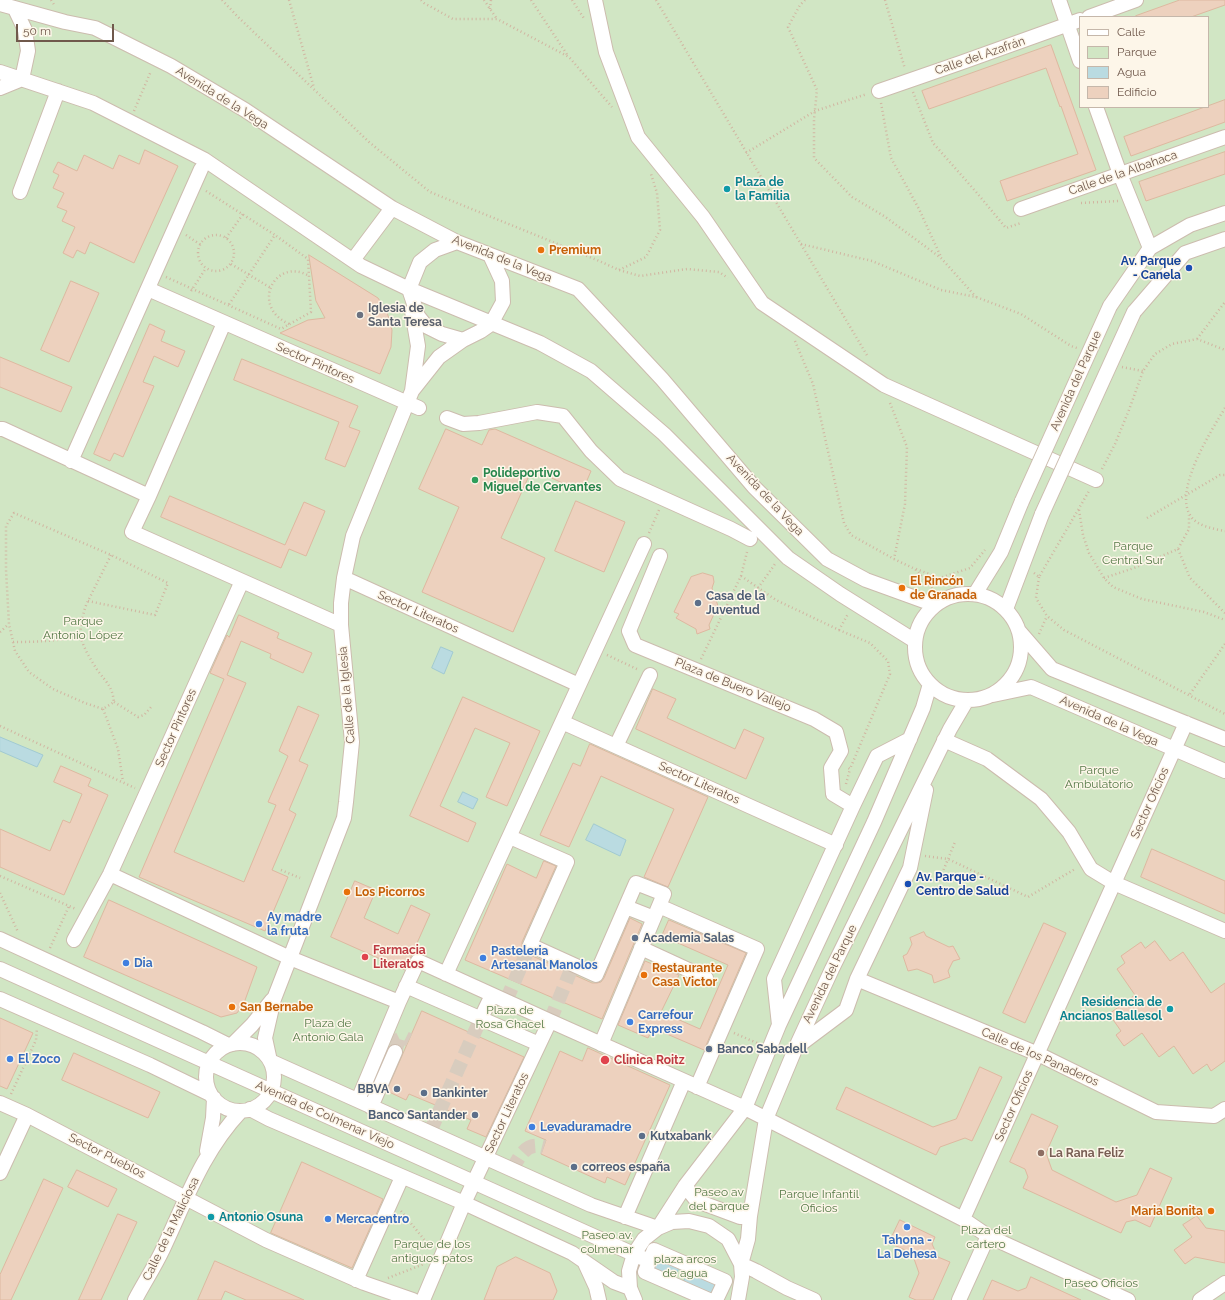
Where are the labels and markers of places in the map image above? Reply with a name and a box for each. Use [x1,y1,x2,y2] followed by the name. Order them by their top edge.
[735,175,790,203] place label: Plaza de la Familia
[722,184,732,194] marker: Plaza de la Familia
[549,243,601,257] place label: Premium
[536,245,546,255] marker: Premium
[1121,254,1181,282] place label: Av. Parque - Canela
[1184,263,1194,273] marker: Av. Parque - Canela
[368,301,442,329] place label: Iglesia de Santa Teresa
[355,310,365,320] marker: Iglesia de Santa Teresa
[483,466,601,494] place label: Polideportivo Miguel de Cervantes
[470,475,480,485] marker: Polideportivo Miguel de Cervantes
[910,574,977,602] place label: El Rincón de Granada
[897,583,907,593] marker: El Rincón de Granada
[706,589,765,617] place label: Casa de la Juventud
[693,598,703,608] marker: Casa de la Juventud
[916,870,1009,898] place label: Av. Parque - Centro de Salud
[903,879,913,889] marker: Av. Parque - Centro de Salud
[355,885,425,899] place label: Los Picorros
[342,887,352,897] marker: Los Picorros
[267,910,322,938] place label: Ay madre la fruta
[254,919,264,929] marker: Ay madre la fruta
[643,931,734,945] place label: Academia Salas
[630,933,640,943] marker: Academia Salas
[373,943,426,971] place label: Farmacia Literatos
[491,944,598,972] place label: Pasteleria Artesanal Manolos
[360,952,370,962] marker: Farmacia Literatos
[478,953,488,963] marker: Pasteleria Artesanal Manolos
[134,956,153,970] place label: Dia
[121,958,131,968] marker: Dia
[652,961,722,989] place label: Restaurante Casa Victor
[639,970,649,980] marker: Restaurante Casa Victor
[1060,995,1162,1023] place label: Residencia de Ancianos Ballesol
[240,1000,313,1014] place label: San Bernabe
[227,1002,237,1012] marker: San Bernabe
[1165,1004,1175,1014] marker: Residencia de Ancianos Ballesol
[638,1008,693,1036] place label: Carrefour Express
[625,1017,635,1027] marker: Carrefour Express
[717,1042,807,1056] place label: Banco Sabadell
[704,1044,714,1054] marker: Banco Sabadell
[18,1052,61,1066] place label: El Zoco
[614,1053,685,1067] place label: Clinica Roitz
[5,1054,15,1064] marker: El Zoco
[599,1054,611,1066] marker: Clinica Roitz
[357,1082,389,1096] place label: BBVA
[392,1084,402,1094] marker: BBVA
[432,1086,488,1100] place label: Bankinter
[419,1088,429,1098] marker: Bankinter
[368,1108,467,1122] place label: Banco Santander
[470,1110,480,1120] marker: Banco Santander
[540,1120,631,1134] place label: Levaduramadre
[527,1122,537,1132] marker: Levaduramadre
[650,1129,711,1143] place label: Kutxabank
[637,1131,647,1141] marker: Kutxabank
[1049,1146,1124,1160] place label: La Rana Feliz
[1036,1148,1046,1158] marker: La Rana Feliz
[582,1160,670,1174] place label: correos españa
[569,1162,579,1172] marker: correos españa
[1131,1204,1203,1218] place label: Maria Bonita
[1206,1206,1216,1216] marker: Maria Bonita
[219,1210,303,1224] place label: Antonio Osuna
[206,1212,216,1222] marker: Antonio Osuna
[336,1212,409,1226] place label: Mercacentro
[323,1214,333,1224] marker: Mercacentro
[902,1222,912,1232] marker: Tahona - La Dehesa
[877,1233,937,1261] place label: Tahona - La Dehesa

